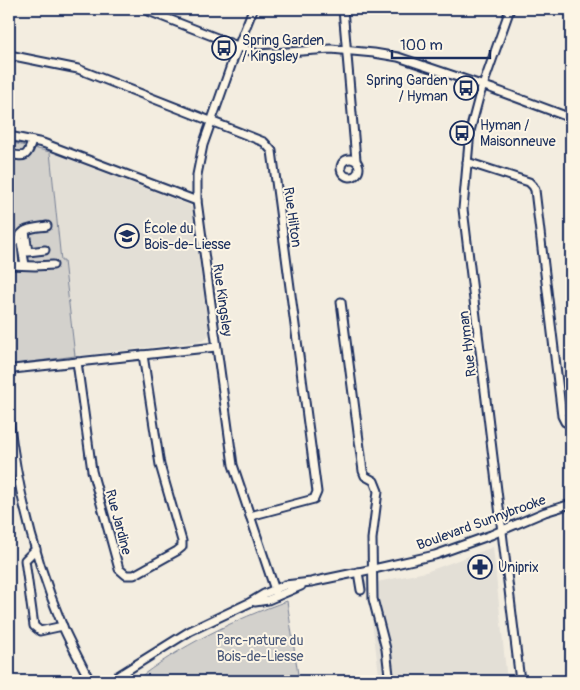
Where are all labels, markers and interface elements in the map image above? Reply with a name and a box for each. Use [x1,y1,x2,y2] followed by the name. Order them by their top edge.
[392,28,490,60] scale bar
[242,32,324,65] place label: Spring Garden / Kingsley
[211,35,237,61] bus stop icon: Spring Garden / Kingsley
[400,36,443,55] text: 100 m
[366,72,448,105] place label: Spring Garden / Hyman
[453,75,479,101] bus stop icon: Spring Garden / Hyman
[480,117,556,150] place label: Hyman / Maisonneuve
[449,120,475,146] bus stop icon: Hyman / Maisonneuve
[280,186,305,248] street label: Rue Hilton
[144,219,231,253] place label: École du Bois-de-Liesse
[114,223,140,249] school or university icon: École du Bois-de-Liesse
[209,263,236,338] street label: Rue Kingsley
[455,310,480,378] street label: Rue Hyman
[102,488,135,557] street label: Rue Jardine
[414,491,548,554] street label: Boulevard Sunnybrooke
[467,554,493,580] pharmacy icon: Uniprix
[498,559,539,576] place label: Uniprix
[216,632,304,665] park label: Parc-nature du Bois-de-Liesse

